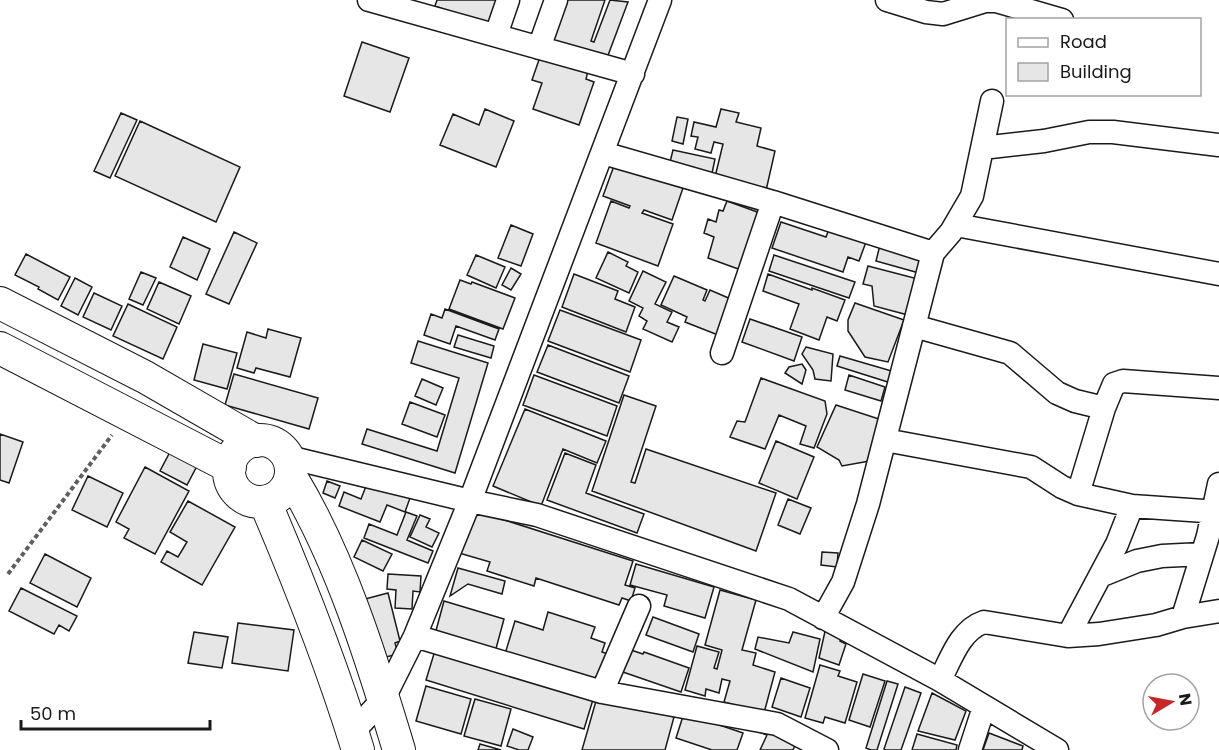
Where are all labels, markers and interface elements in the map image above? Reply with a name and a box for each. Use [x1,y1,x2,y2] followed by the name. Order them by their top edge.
[1006,18,1201,96] legend
[1060,29,1107,54] text: Road
[1060,59,1132,84] text: Building
[1141,672,1201,732] north arrow
[1173,692,1198,707] text: N
[21,693,210,731] scale bar
[30,701,76,726] text: 50 m

